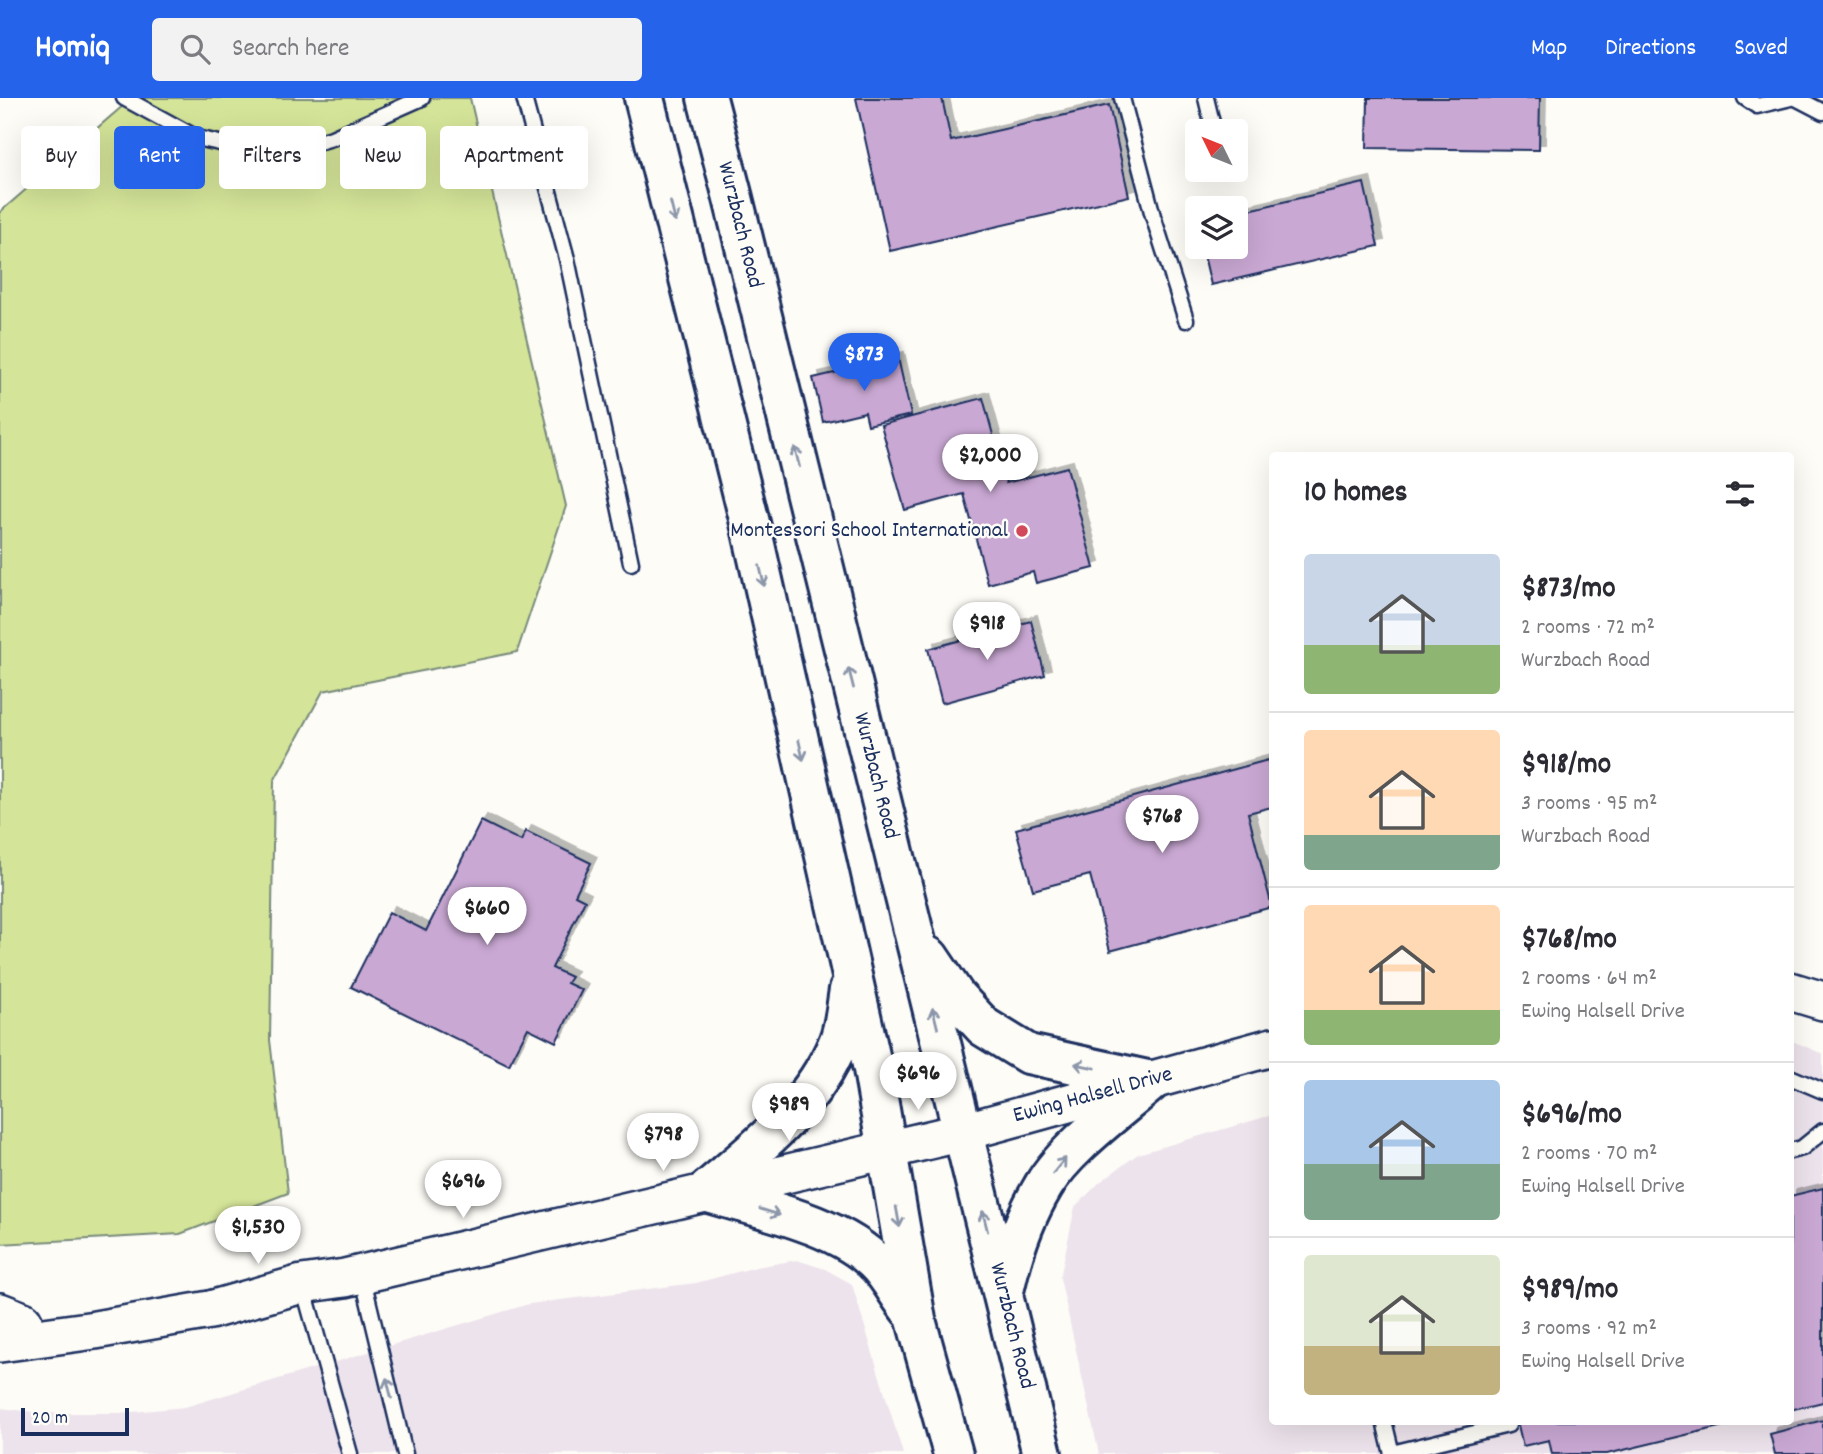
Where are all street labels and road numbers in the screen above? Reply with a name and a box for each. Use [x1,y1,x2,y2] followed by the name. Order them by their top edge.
[707,158,771,292] street label: Wurzbach Road
[843,709,907,843] street label: Wurzbach Road
[1010,1059,1176,1133] street label: Ewing Halsell Drive
[979,1259,1043,1393] street label: Wurzbach Road

